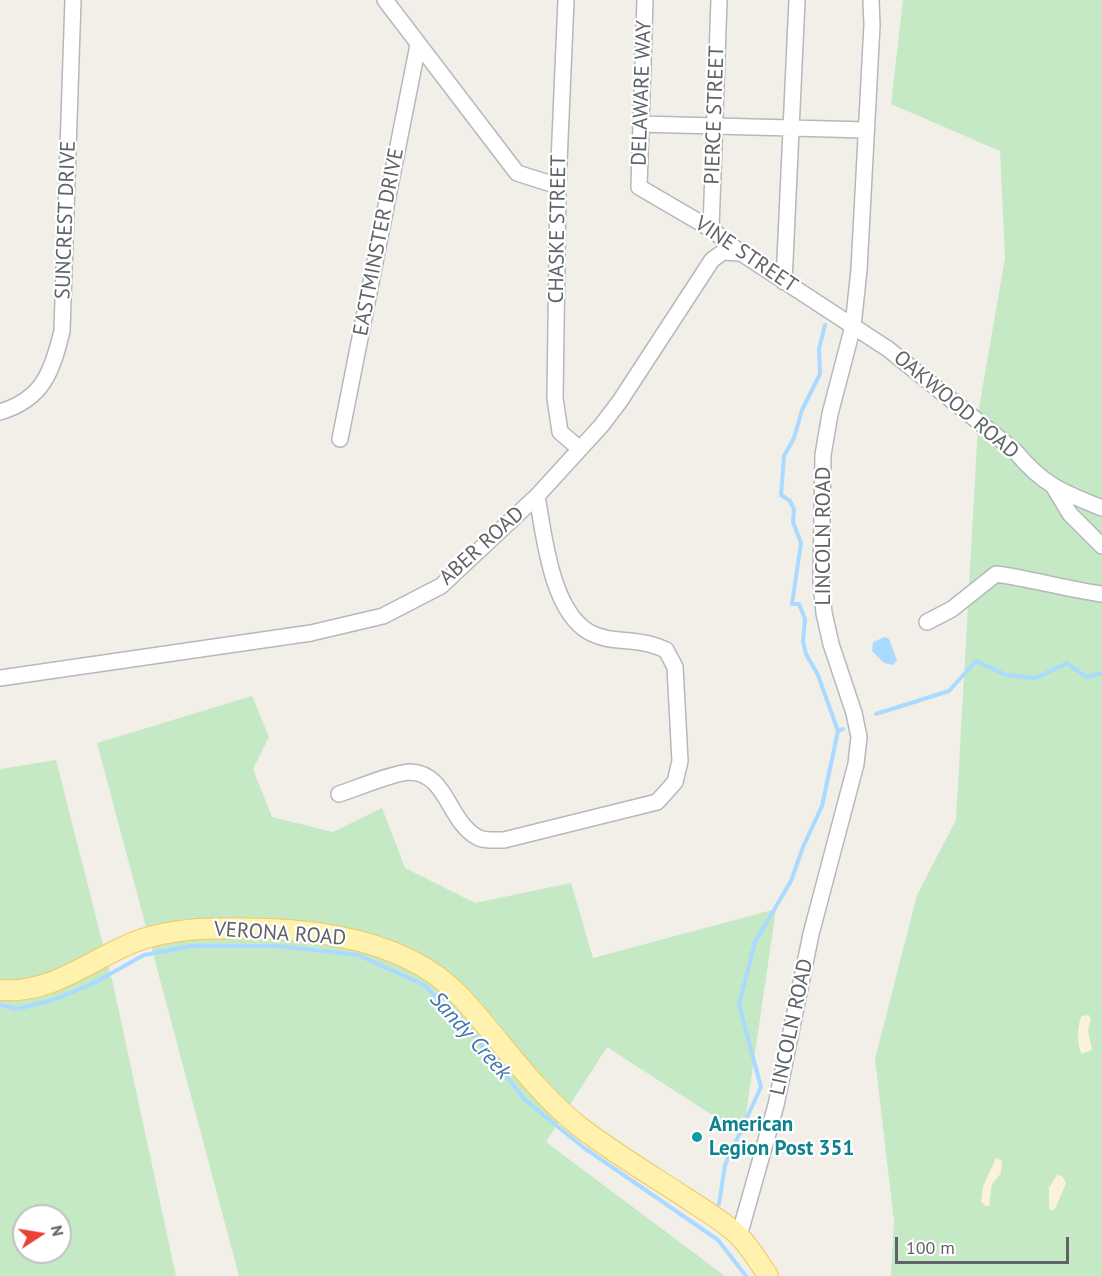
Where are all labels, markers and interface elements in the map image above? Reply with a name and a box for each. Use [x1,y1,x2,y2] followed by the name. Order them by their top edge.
[627,20,657,166] street label: DELAWARE WAY
[700,45,730,185] street label: PIERCE STREET
[51,140,81,300] street label: SUNCREST DRIVE
[348,146,410,338] street label: EASTMINSTER DRIVE
[544,154,572,304] street label: CHASKE STREET
[690,211,802,299] street label: VINE STREET
[888,345,1024,465] street label: OAKWOOD ROAD
[811,467,837,605] street label: LINCOLN ROAD
[434,501,530,591] street label: ABER ROAD
[213,917,347,951] street label: VERONA ROAD
[765,956,819,1098] street label: LINCOLN ROAD
[424,987,516,1085] water label: Sandy Creek
[709,1112,854,1162] place label: American Legion Post 351
[690,1130,704,1144] marker: American Legion Post 351
[12,1204,72,1264] north arrow
[47,1223,69,1238] text: N
[898,1225,1072,1263] scale bar
[906,1236,955,1259] text: 100 m

